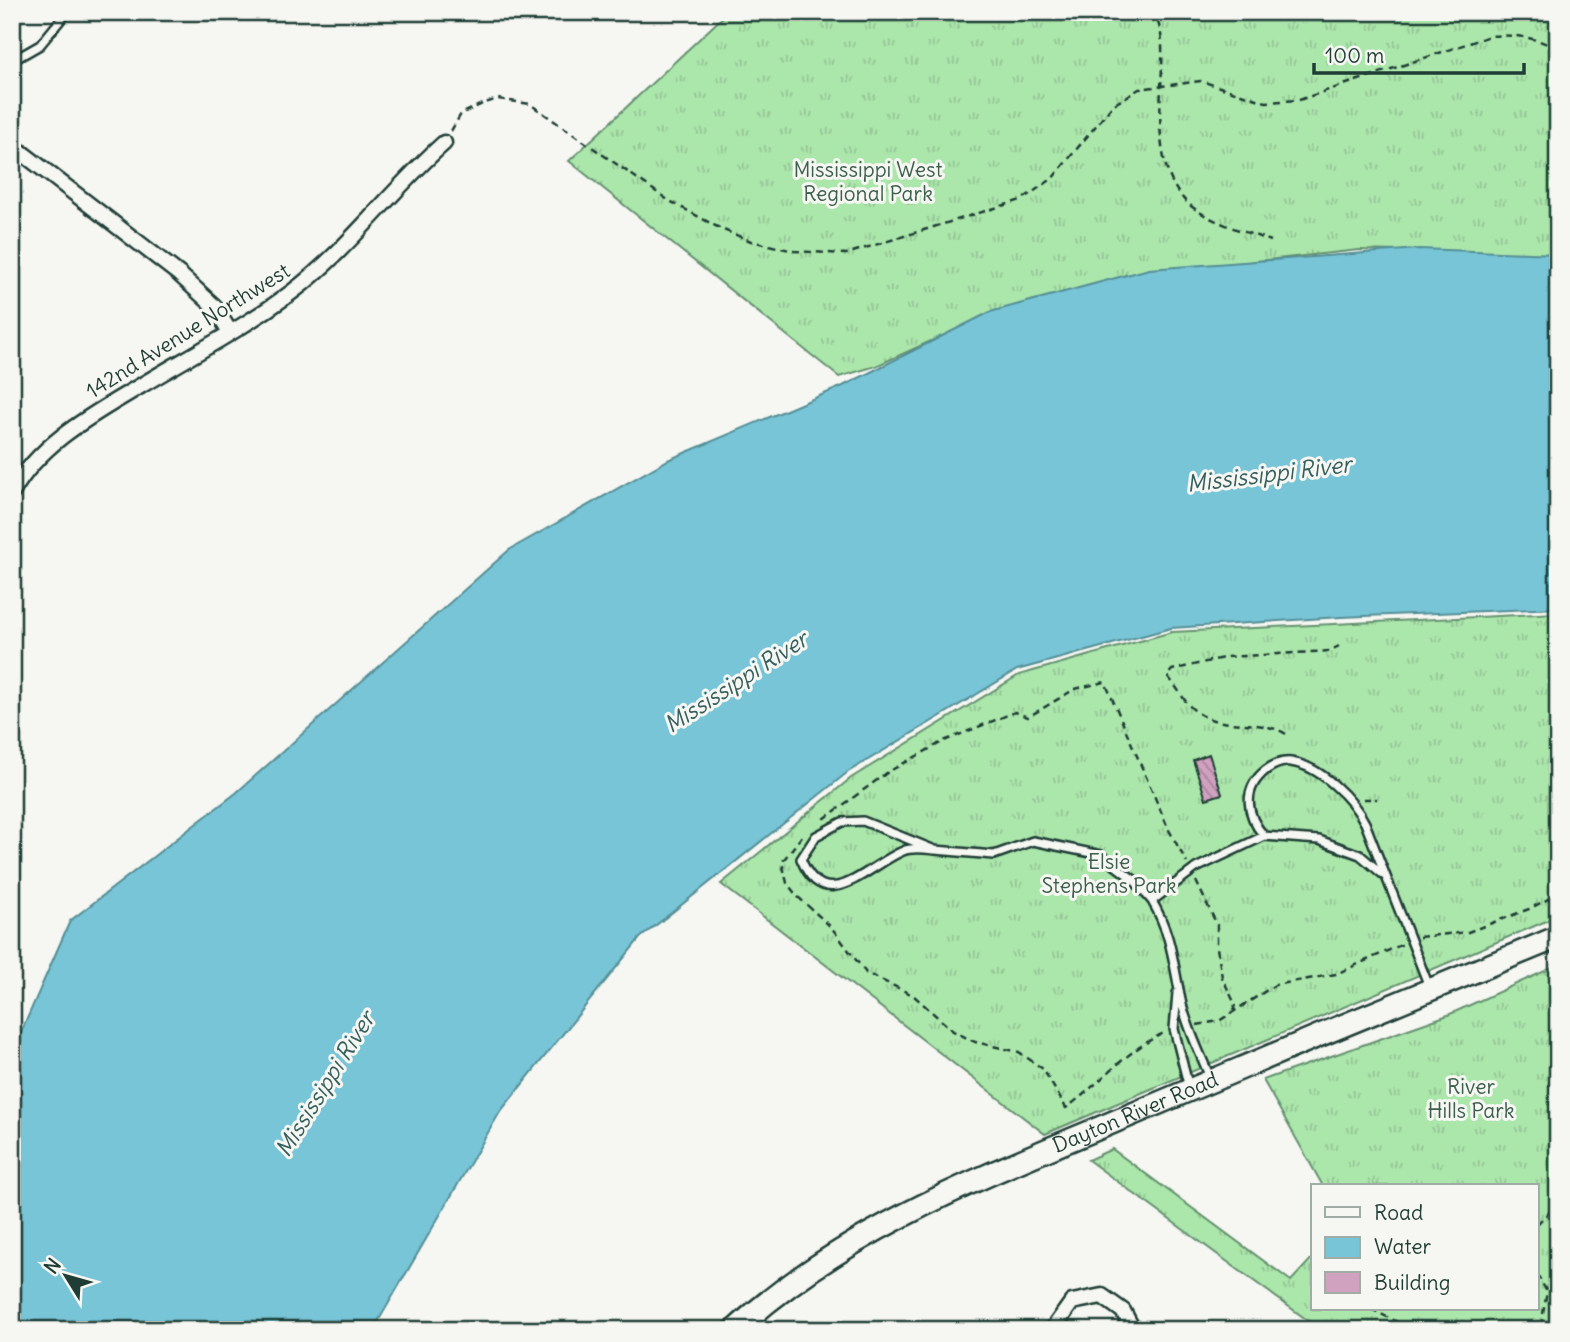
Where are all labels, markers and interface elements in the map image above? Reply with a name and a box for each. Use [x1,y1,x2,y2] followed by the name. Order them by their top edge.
[1314,32,1524,76] scale bar
[1325,42,1384,69] text: 100 m
[793,156,943,207] park label: Mississippi West Regional Park
[81,257,295,404] street label: 142nd Avenue Northwest
[1185,449,1355,498] water label: Mississippi River
[658,623,815,739] water label: Mississippi River
[1042,848,1177,899] park label: Elsie Stephens Park
[268,1004,382,1162] water label: Mississippi River
[1048,1065,1222,1159] street label: Dayton River Road
[1427,1073,1515,1124] park label: River Hills Park
[1311,1184,1538,1310] legend
[1374,1199,1423,1226] text: Road
[1374,1233,1432,1260] text: Water
[32,1240,102,1310] north arrow
[39,1253,66,1278] text: N
[1374,1269,1450,1296] text: Building

